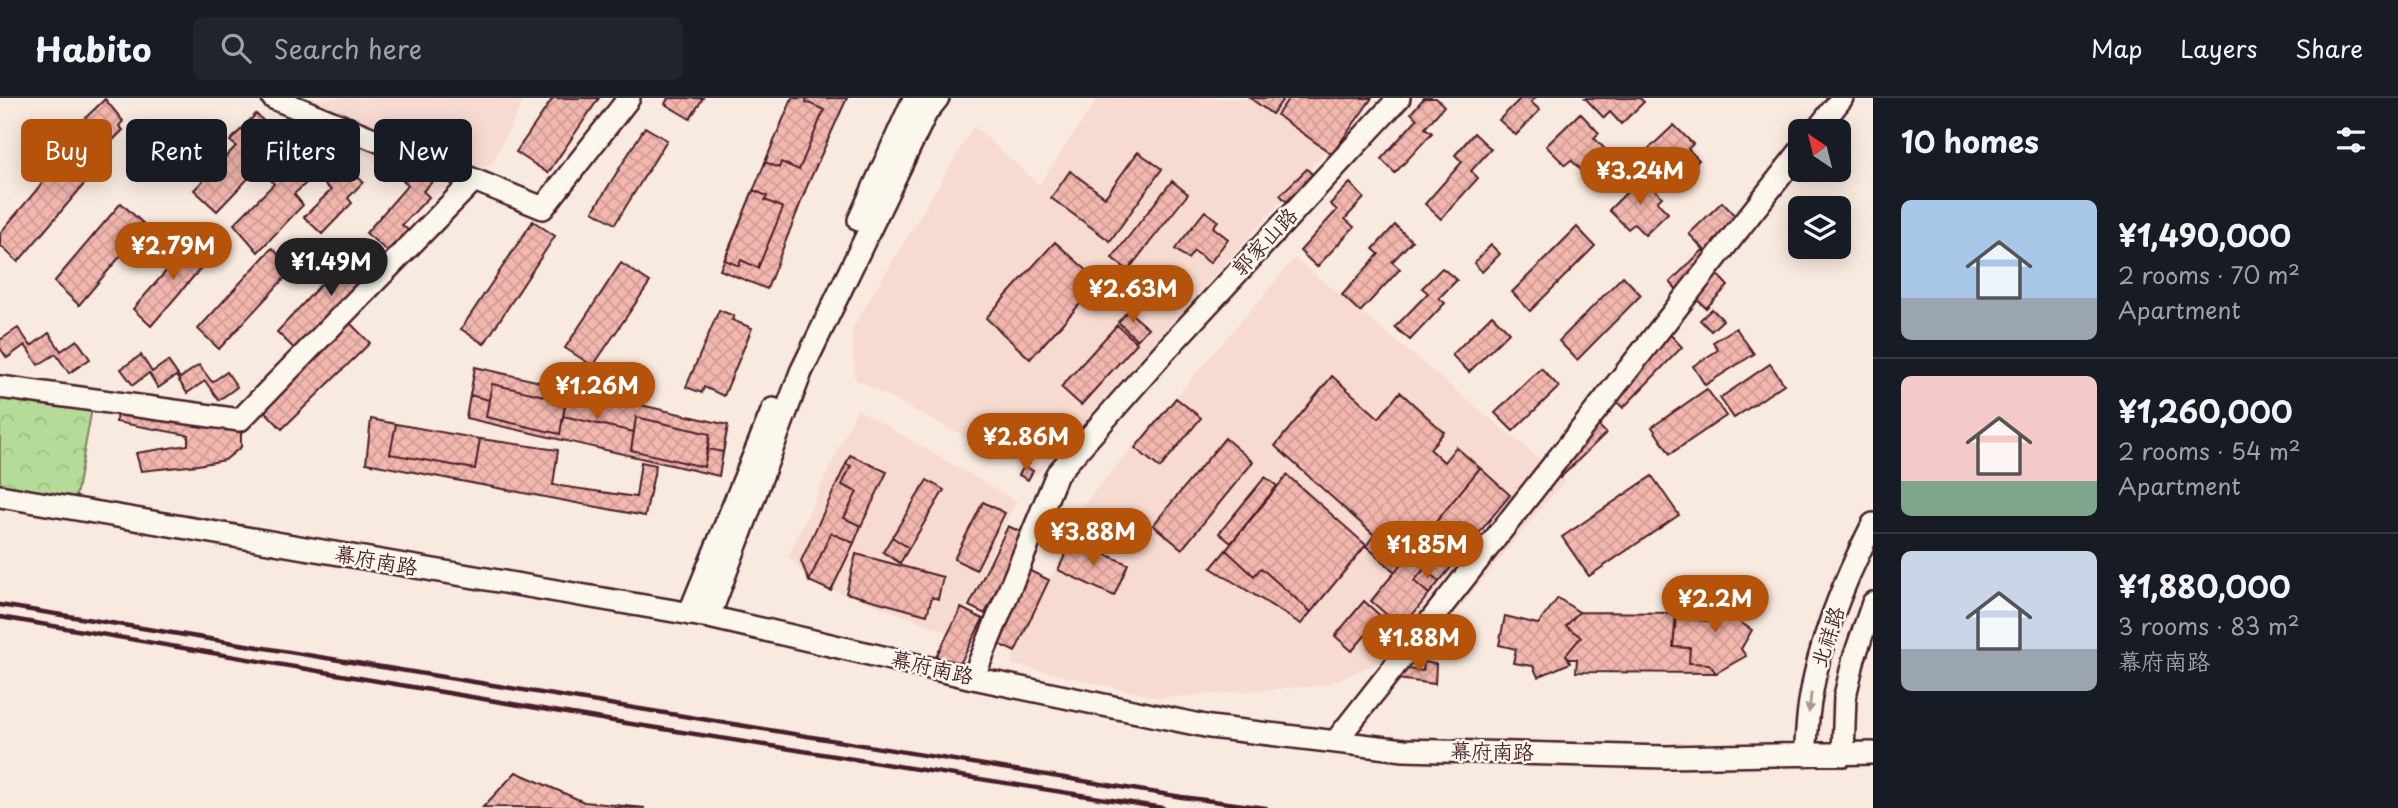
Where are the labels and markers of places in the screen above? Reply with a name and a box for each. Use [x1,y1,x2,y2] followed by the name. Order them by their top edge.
[1583,148,1697,207] pin: ¥3.24M
[116,222,230,282] pin: ¥2.79M
[274,238,388,298] pin: ¥1.49M
[1076,266,1190,325] pin: ¥2.63M
[540,362,654,422] pin: ¥1.26M
[969,414,1083,473] pin: ¥2.86M
[1036,508,1150,568] pin: ¥3.88M
[1370,522,1484,581] pin: ¥1.85M
[1666,575,1764,635] pin: ¥2.2M
[1362,614,1476,674] pin: ¥1.88M

